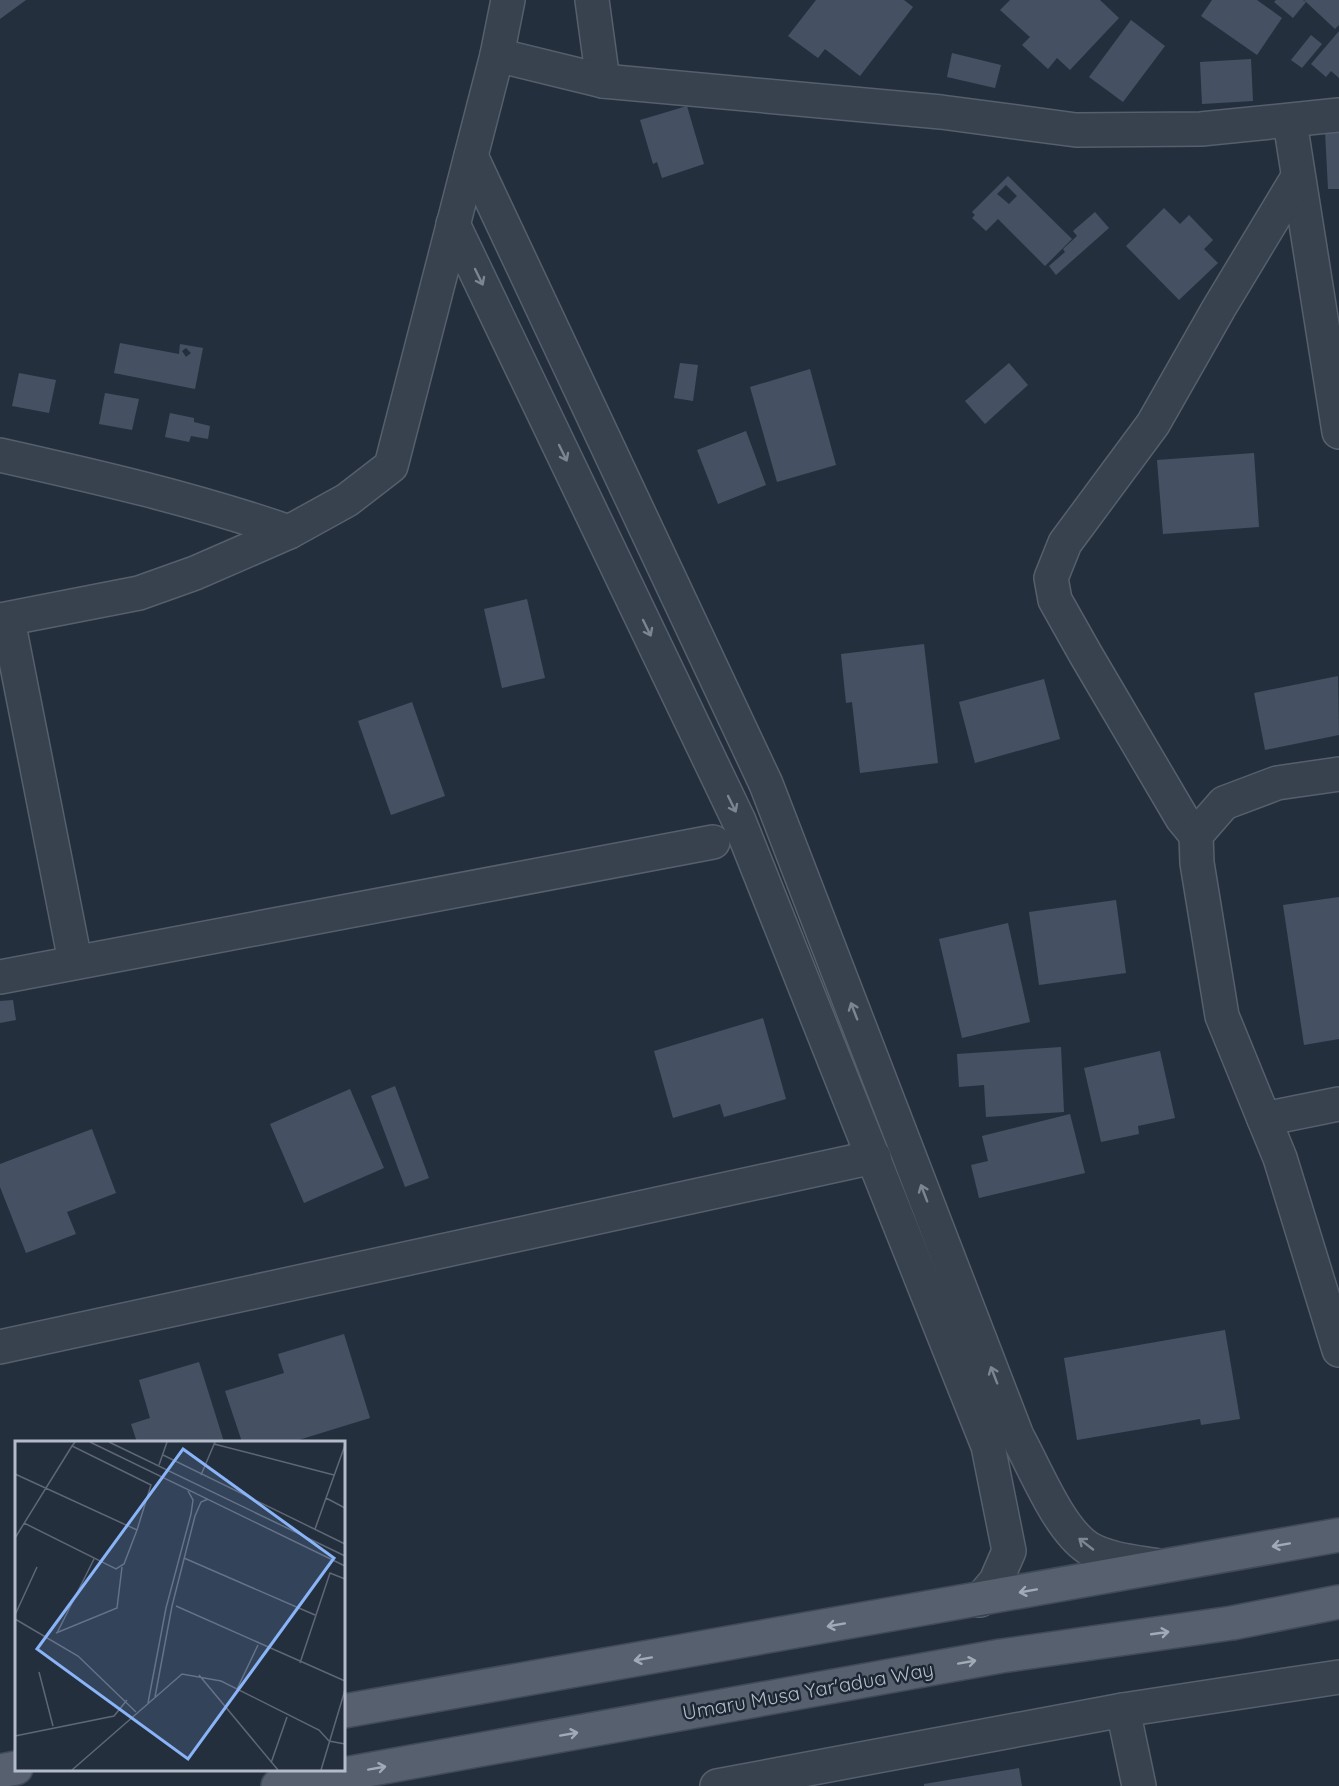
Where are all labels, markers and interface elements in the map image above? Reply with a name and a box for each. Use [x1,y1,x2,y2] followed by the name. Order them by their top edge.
[473,267,485,285] one-way arrow
[557,443,569,461] one-way arrow
[642,619,654,637] one-way arrow
[726,795,738,813] one-way arrow
[847,1002,858,1021] one-way arrow
[917,1184,928,1203] one-way arrow
[988,1366,999,1385] one-way arrow
[15,1441,345,1771] inset map
[1078,1538,1094,1551] one-way arrow
[1272,1540,1292,1551] one-way arrow
[1018,1586,1038,1597] one-way arrow
[826,1620,846,1631] one-way arrow
[1150,1628,1169,1639] one-way arrow
[634,1653,654,1664] one-way arrow
[680,1656,935,1725] street label: Umaru Musa Yar'adua Way
[957,1656,977,1667] one-way arrow
[558,1728,578,1739] one-way arrow
[366,1762,386,1773] one-way arrow

